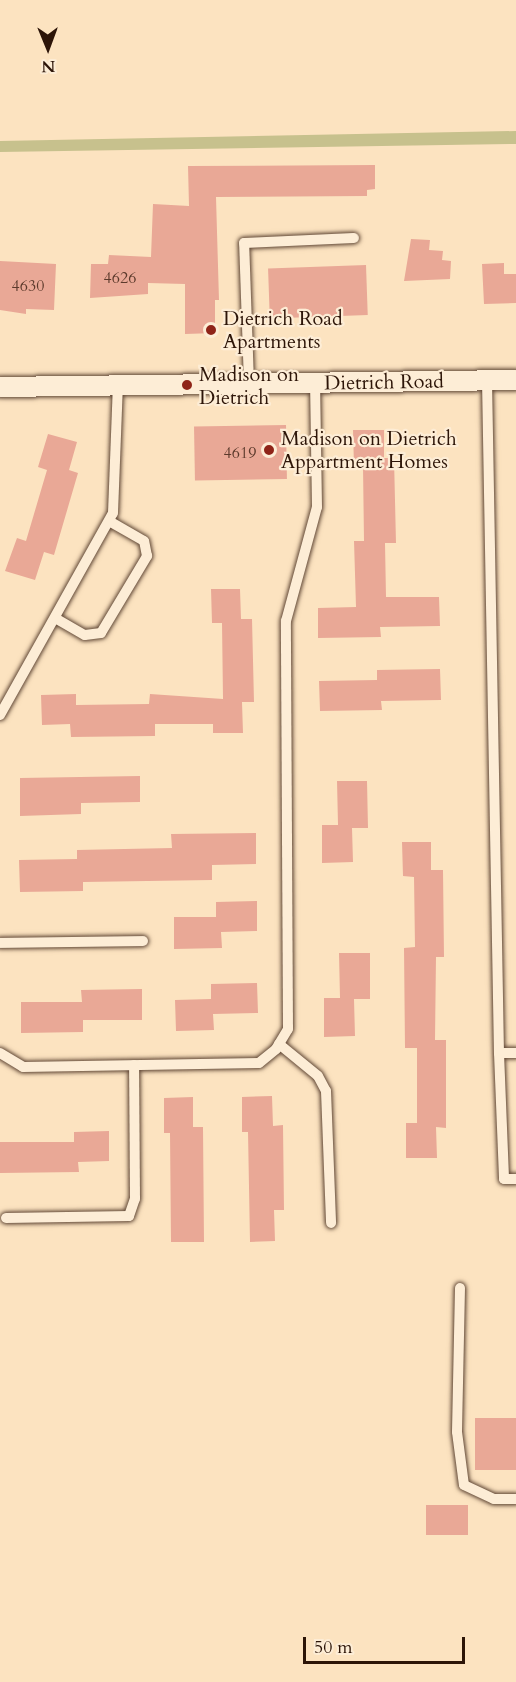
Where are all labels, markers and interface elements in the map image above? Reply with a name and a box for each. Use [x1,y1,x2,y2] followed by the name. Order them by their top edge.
[18,18,78,78] north arrow
[41,55,55,77] text: N
[104,268,136,288] house number: 4626
[12,276,44,296] house number: 4630
[223,306,343,353] place label: Dietrich Road Apartments
[204,323,218,337] marker: Dietrich Road Apartments
[199,362,299,409] place label: Madison on Dietrich
[324,369,444,395] street label: Dietrich Road
[180,378,194,392] marker: Madison on Dietrich
[281,426,457,473] place label: Madison on Dietrich Appartment Homes
[224,443,256,463] house number: 4619
[262,443,276,457] marker: Madison on Dietrich Appartment Homes
[306,1625,468,1663] scale bar
[314,1635,353,1660] text: 50 m

